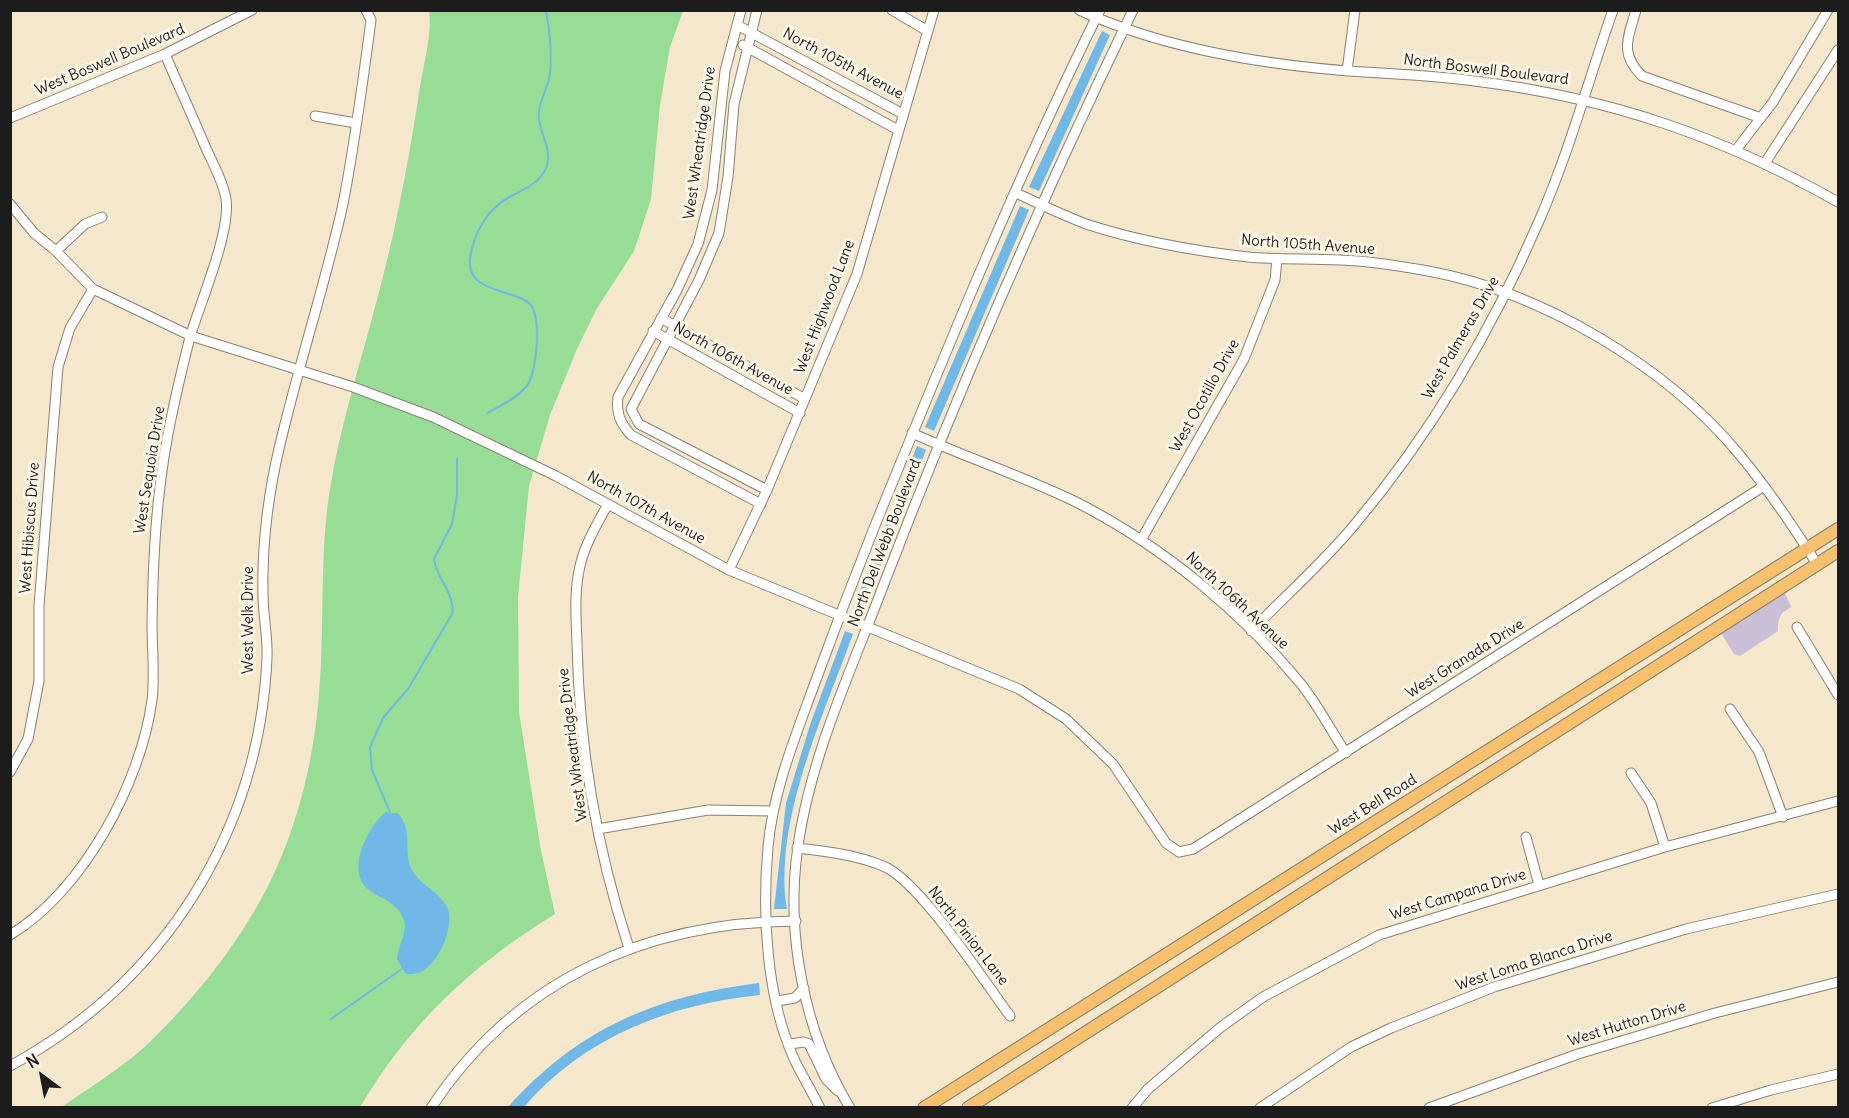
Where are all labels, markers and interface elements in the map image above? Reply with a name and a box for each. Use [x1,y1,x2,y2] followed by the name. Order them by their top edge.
[32,20,188,100] street label: West Boswell Boulevard
[780,25,906,103] street label: North 105th Avenue
[1402,51,1570,89] street label: North Boswell Boulevard
[680,65,720,221] street label: West Wheatridge Drive
[1241,231,1375,259] street label: North 105th Avenue
[791,237,859,377] street label: West Highwood Lane
[1418,273,1504,403] street label: West Palmeras Drive
[670,319,796,399] street label: North 106th Avenue
[1166,336,1244,456] street label: West Ocotillo Drive
[131,405,169,535] street label: West Sequoia Drive
[845,457,925,629] street label: North Del Webb Boulevard
[16,462,44,594] street label: West Hibiscus Drive
[584,468,708,548] street label: North 107th Avenue
[1182,549,1292,653] street label: North 106th Avenue
[240,566,258,674] street label: West Welk Drive
[1403,615,1527,703] street label: West Granada Drive
[555,667,591,823] street label: West Wheatridge Drive
[1326,771,1420,839] street label: West Bell Road
[1388,866,1528,924] street label: West Campana Drive
[924,883,1012,989] street label: North Pinion Lane
[1453,927,1615,995] street label: West Loma Blanca Drive
[1566,997,1688,1051] street label: West Hutton Drive
[12,1046,72,1106] north arrow
[22,1049,42,1072] text: N

